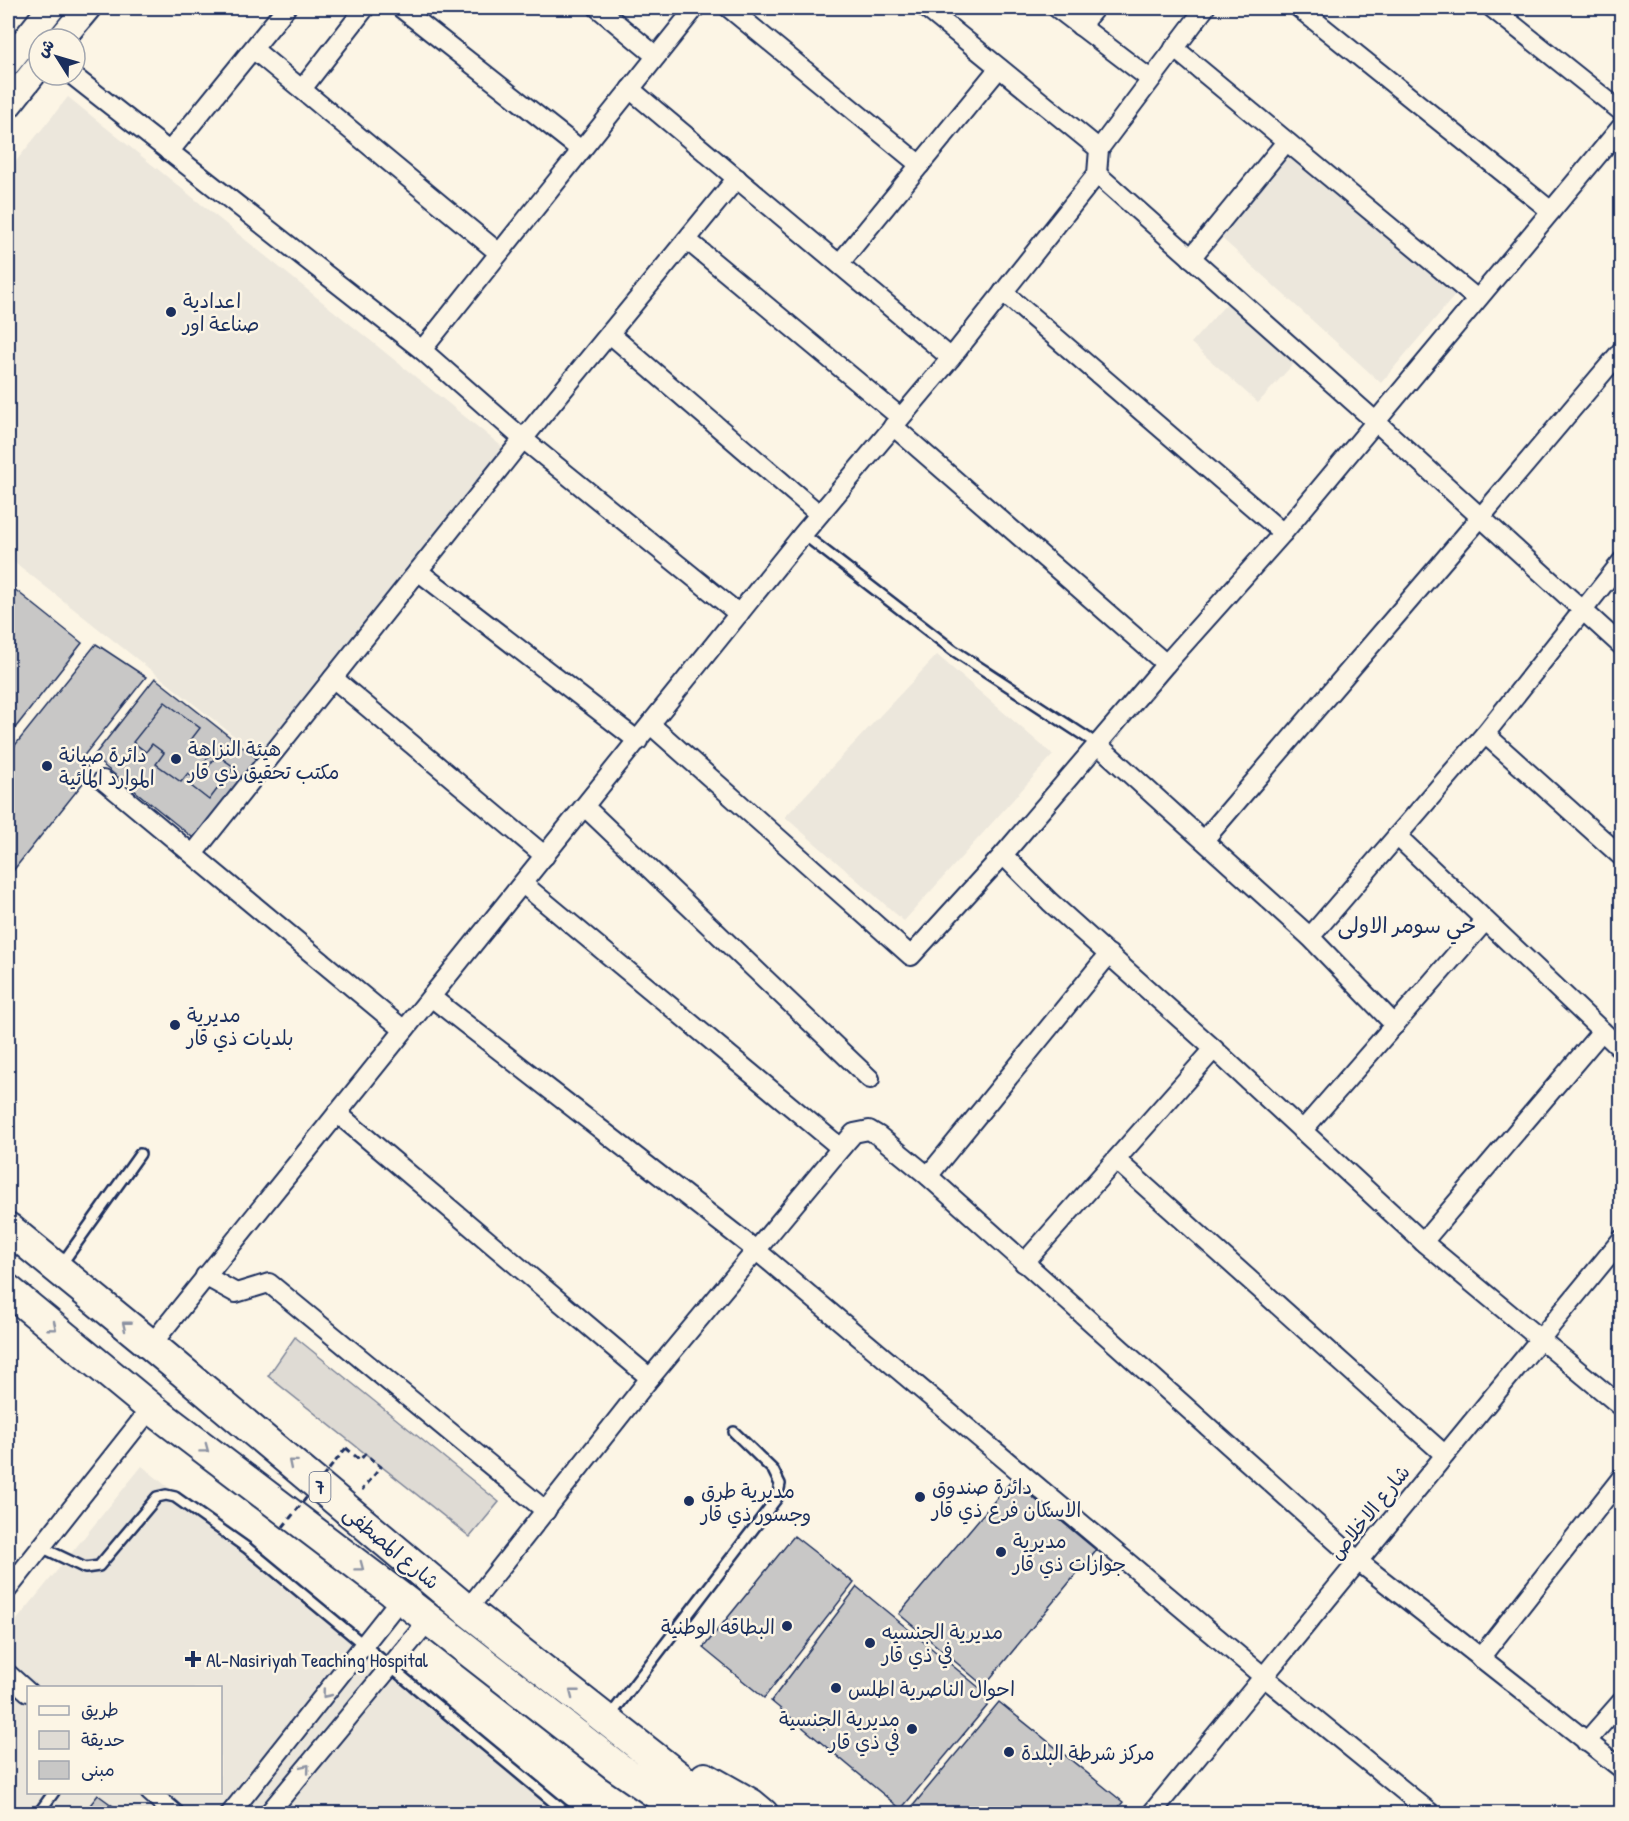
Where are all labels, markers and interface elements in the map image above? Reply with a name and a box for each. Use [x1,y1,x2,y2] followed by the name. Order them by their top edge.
[27,27,87,87] north arrow
[31,34,59,62] text: ش
[181,287,259,337] place label: اعدادية صناعة اور
[164,305,178,319] marker: اعدادية صناعة اور
[186,735,339,787] place label: هيئة النزاهة مكتب تحقيق ذي قار
[59,741,155,792] place label: دائرة صيانة الموارد المائية
[169,752,183,766] marker: هيئة النزاهة مكتب تحقيق ذي قار
[40,759,54,773] marker: دائرة صيانة الموارد المائية
[1338,910,1476,945] district label: حي سومر الاولى
[185,1001,294,1053] place label: مديرية بلديات ذي قار
[168,1018,182,1032] marker: مديرية بلديات ذي قار
[46,1320,57,1331] one-way arrow
[122,1322,133,1333] one-way arrow
[198,1442,209,1453] one-way arrow
[1322,1459,1416,1566] street label: شارع الاخلاص
[288,1460,299,1471] one-way arrow
[310,1472,330,1502] road number: 7
[930,1473,1081,1525] place label: دائرة صندوق الاسكان فرع ذي قار
[699,1477,811,1529] place label: مديرية طرق وجسور ذي قار
[913,1490,927,1504] marker: دائرة صندوق الاسكان فرع ذي قار
[682,1494,696,1508] marker: مديرية طرق وجسور ذي قار
[338,1499,446,1596] street label: شارع المصطفى
[1011,1527,1126,1579] place label: مديرية جوازات ذي قار
[994,1545,1008,1559] marker: مديرية جوازات ذي قار
[353,1560,364,1571] one-way arrow
[661,1613,775,1640] place label: البطاقه الوطنية
[880,1618,1003,1670] place label: مديرية الجنسيه في ذي قار
[780,1619,794,1633] marker: البطاقه الوطنية
[863,1636,877,1650] marker: مديرية الجنسيه في ذي قار
[206,1646,429,1673] place label: Al-Nasiriyah Teaching Hospital
[184,1650,202,1668] marker: Al-Nasiriyah Teaching Hospital
[848,1675,1015,1702] place label: احوال الناصرية اطلس
[829,1681,843,1695] marker: احوال الناصرية اطلس
[27,1686,222,1794] legend
[322,1687,333,1698] one-way arrow
[568,1690,579,1701] one-way arrow
[81,1697,119,1722] text: طريق
[779,1705,900,1757] place label: مديرية الجنسية في ذي قار
[905,1722,919,1736] marker: مديرية الجنسية في ذي قار
[81,1727,125,1752] text: حديقة
[1021,1739,1155,1766] place label: مركز شرطة البلدة
[1002,1745,1016,1759] marker: مركز شرطة البلدة
[81,1757,115,1782] text: مبنى
[298,1764,309,1775] one-way arrow

